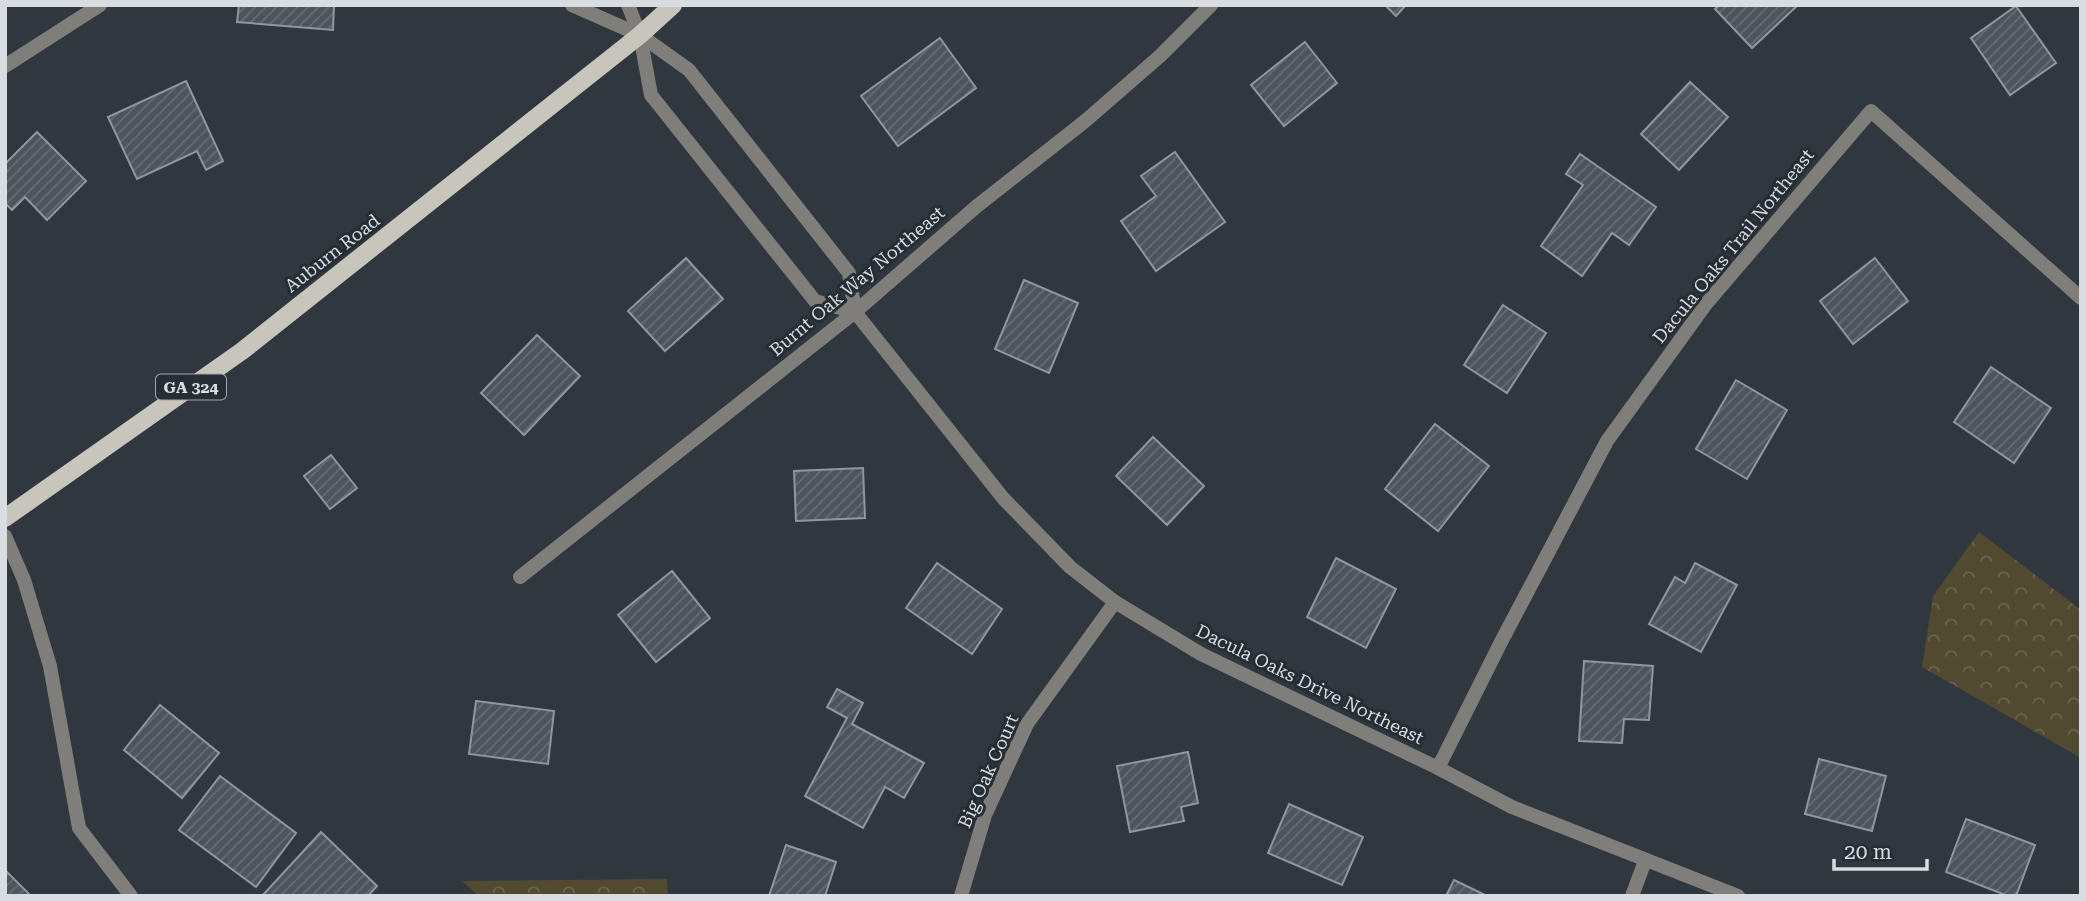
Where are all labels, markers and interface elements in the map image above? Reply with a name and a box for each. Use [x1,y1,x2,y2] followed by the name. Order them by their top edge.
[1648,144,1818,347] street label: Dacula Oaks Trail Northeast
[765,202,949,360] street label: Burnt Oak Way Northeast
[281,209,384,296] street label: Auburn Road
[156,374,226,400] road number: GA 324
[1193,620,1428,749] street label: Dacula Oaks Drive Northeast
[954,711,1023,831] street label: Big Oak Court
[1834,828,1927,872] scale bar
[1844,840,1892,864] text: 20 m

